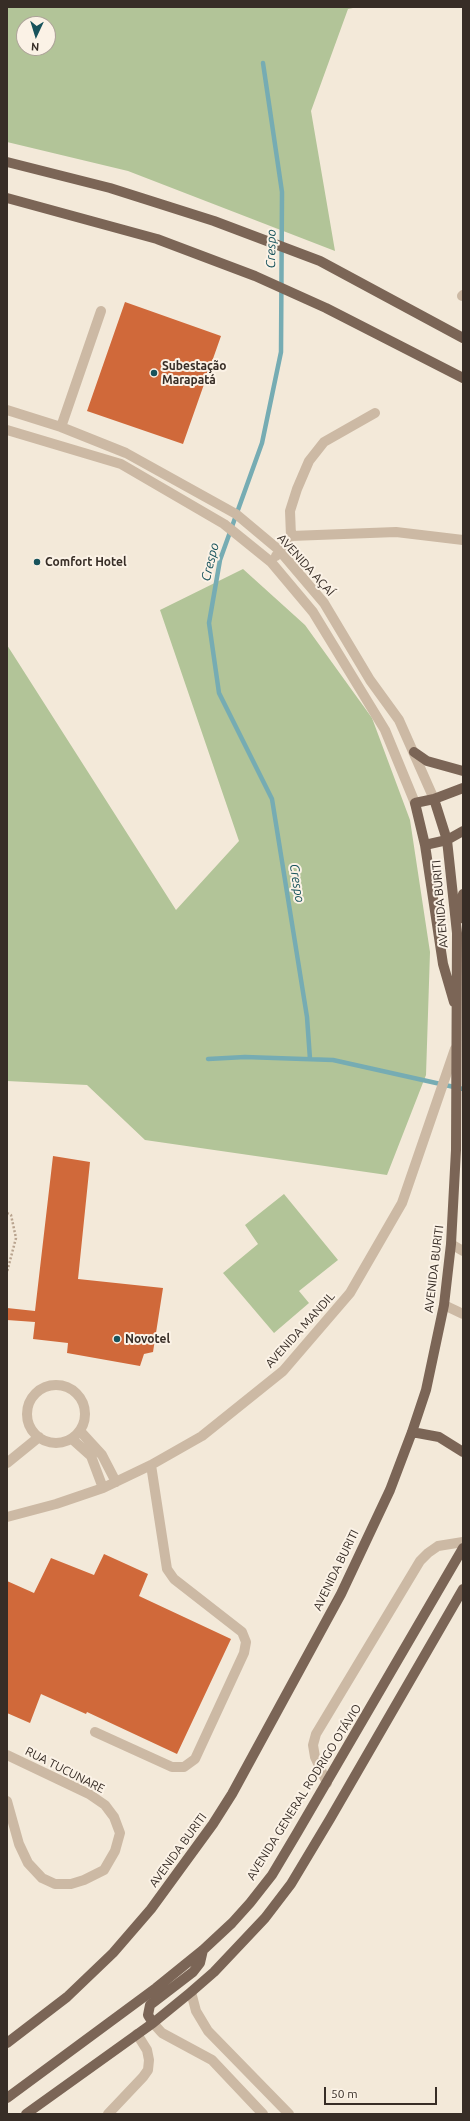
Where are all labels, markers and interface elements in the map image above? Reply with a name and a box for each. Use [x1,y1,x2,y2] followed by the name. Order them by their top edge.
[16,16,56,56] north arrow
[31,41,40,53] text: N
[263,229,279,269] water label: Crespo
[162,359,226,387] place label: Subestação Marapatá
[149,368,159,378] marker: Subestação Marapatá
[274,531,338,599] street label: AVENIDA AÇAÍ
[198,541,222,583] water label: Crespo
[45,555,127,569] place label: Comfort Hotel
[32,557,42,567] marker: Comfort Hotel
[429,859,451,949] street label: AVENIDA BURITI
[286,863,308,903] water label: Crespo
[421,1224,447,1314] street label: AVENIDA BURITI
[262,1289,338,1371] street label: AVENIDA MANDIL
[125,1332,170,1346] place label: Novotel
[112,1334,122,1344] marker: Novotel
[310,1527,362,1613] street label: AVENIDA BURITI
[244,1701,364,1883] street label: AVENIDA GENERAL RODRIGO OTÁVIO
[23,1744,107,1796] street label: RUA TUCUNARE
[146,1810,210,1890] street label: AVENIDA BURITI
[326,2079,439,2105] scale bar
[331,2087,358,2100] text: 50 m

